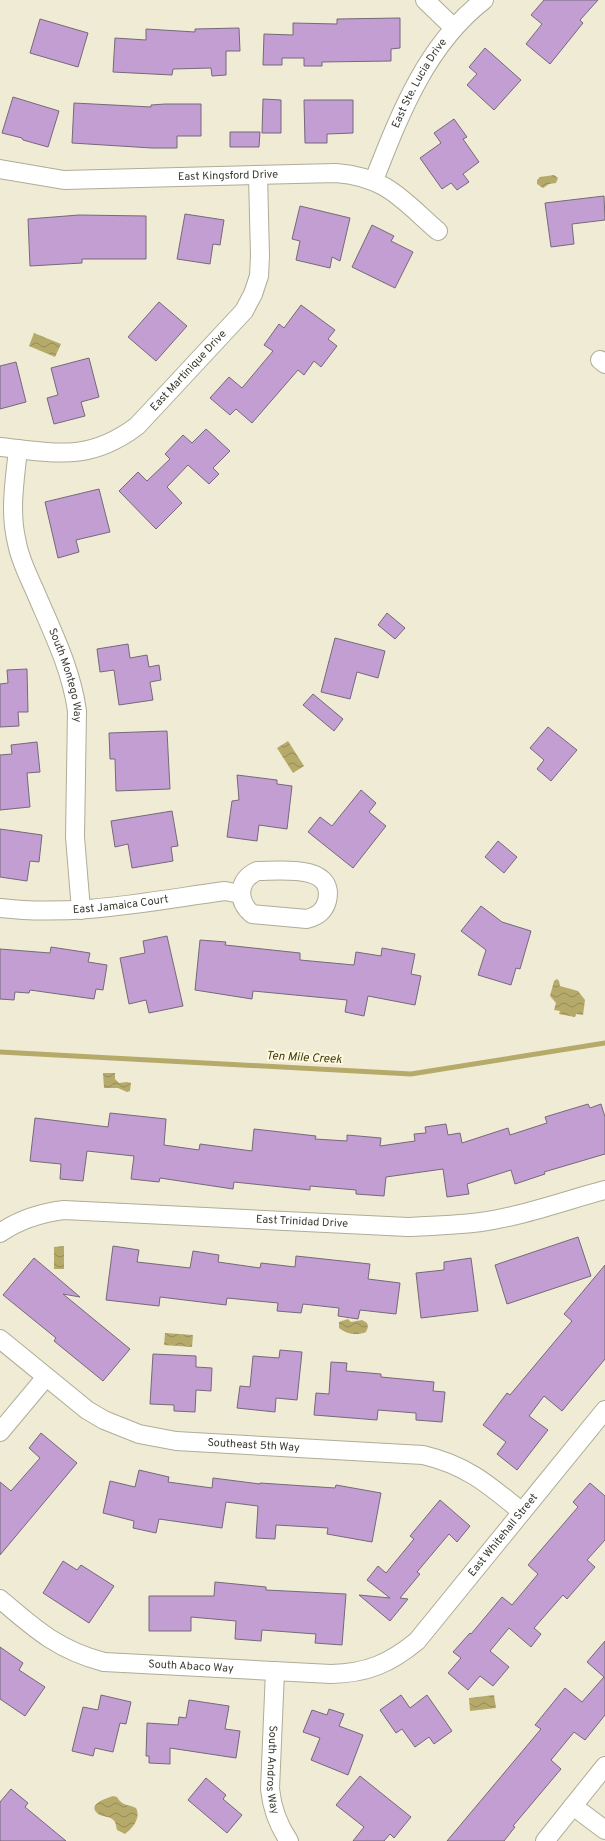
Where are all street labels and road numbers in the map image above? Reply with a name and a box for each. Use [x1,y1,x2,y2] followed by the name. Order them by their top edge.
[389,36,450,130] street label: East Ste. Lucia Drive
[178,167,278,184] street label: East Kingsford Drive
[147,327,230,414] street label: East Martinique Drive
[45,626,84,723] street label: South Montego Way
[72,892,169,917] street label: East Jamaica Court
[256,1212,348,1231] street label: East Trinidad Drive
[207,1436,300,1455] street label: Southeast 5th Way
[465,1491,541,1579] street label: East Whitehall Street
[148,1657,234,1676] street label: South Abaco Way
[263,1725,282,1816] street label: South Andros Way

